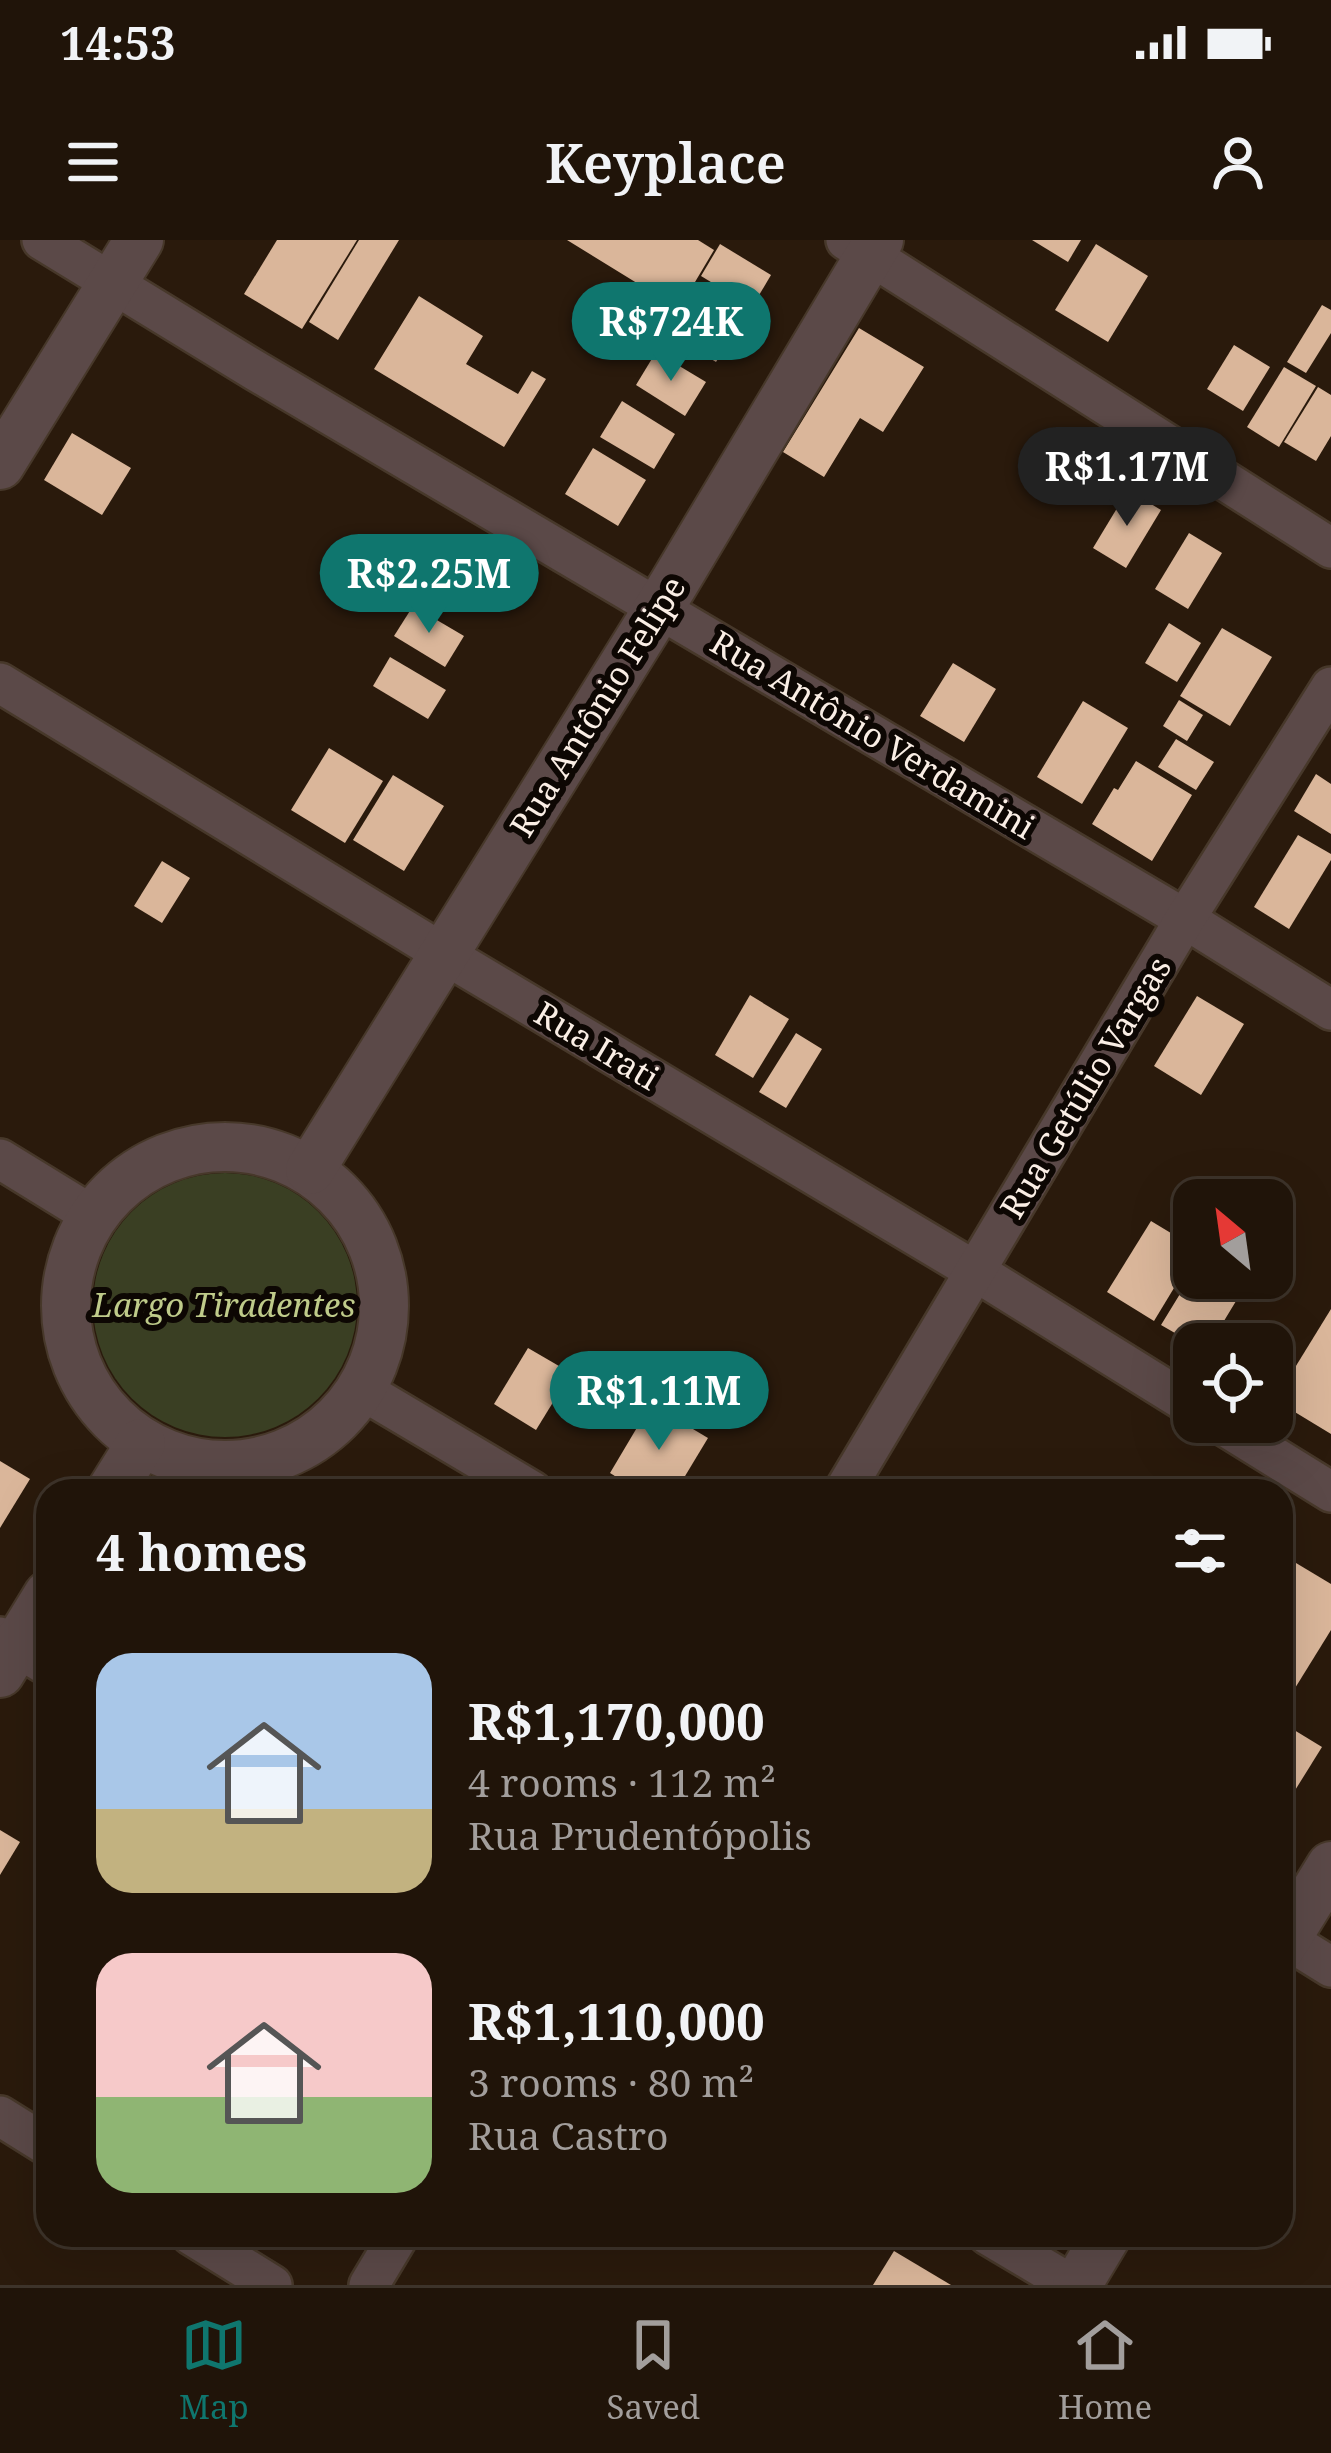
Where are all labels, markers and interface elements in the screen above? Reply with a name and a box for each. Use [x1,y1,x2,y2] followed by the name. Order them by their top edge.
[60,12,175,73] text: 14:53
[545,125,786,199] text: Keyplace
[60,129,126,195] icon: menu
[1205,129,1271,195] icon: person
[573,282,769,384] pin: R$724K
[599,294,743,347] text: R$724K
[1016,427,1238,529] pin: R$1.17M
[1045,439,1209,492] text: R$1.17M
[318,534,540,636] pin: R$2.25M
[347,546,511,599] text: R$2.25M
[499,567,695,845] street label: Rua Antônio Felipe
[703,619,1044,849] street label: Rua Antônio Verdamini
[989,948,1181,1226] street label: Rua Getúlio Vargas
[526,990,668,1100] street label: Rua Irati
[1173,1179,1293,1299] north arrow
[1173,1179,1293,1443] map controls
[91,1282,356,1327] park label: Largo Tiradentes
[1173,1323,1293,1443] button: locate
[548,1351,770,1453] pin: R$1.11M
[577,1363,741,1416] text: R$1.11M
[96,1516,307,1586] text: 4 homes
[1167,1518,1233,1584] icon: filters
[468,1685,765,1755] text: R$1,170,000
[192,1701,336,1845] icon: home
[468,1755,776,1808] text: 4 rooms · 112 m²
[468,1808,812,1861] text: Rua Prudentópolis
[468,1985,765,2055] text: R$1,110,000
[192,2001,336,2145] icon: home
[468,2055,754,2108] text: 3 rooms · 80 m²
[468,2108,669,2161] text: Rua Castro
[179,2312,249,2429] tab: Map
[607,2312,700,2429] tab: Saved
[1058,2312,1152,2429] tab: Home

